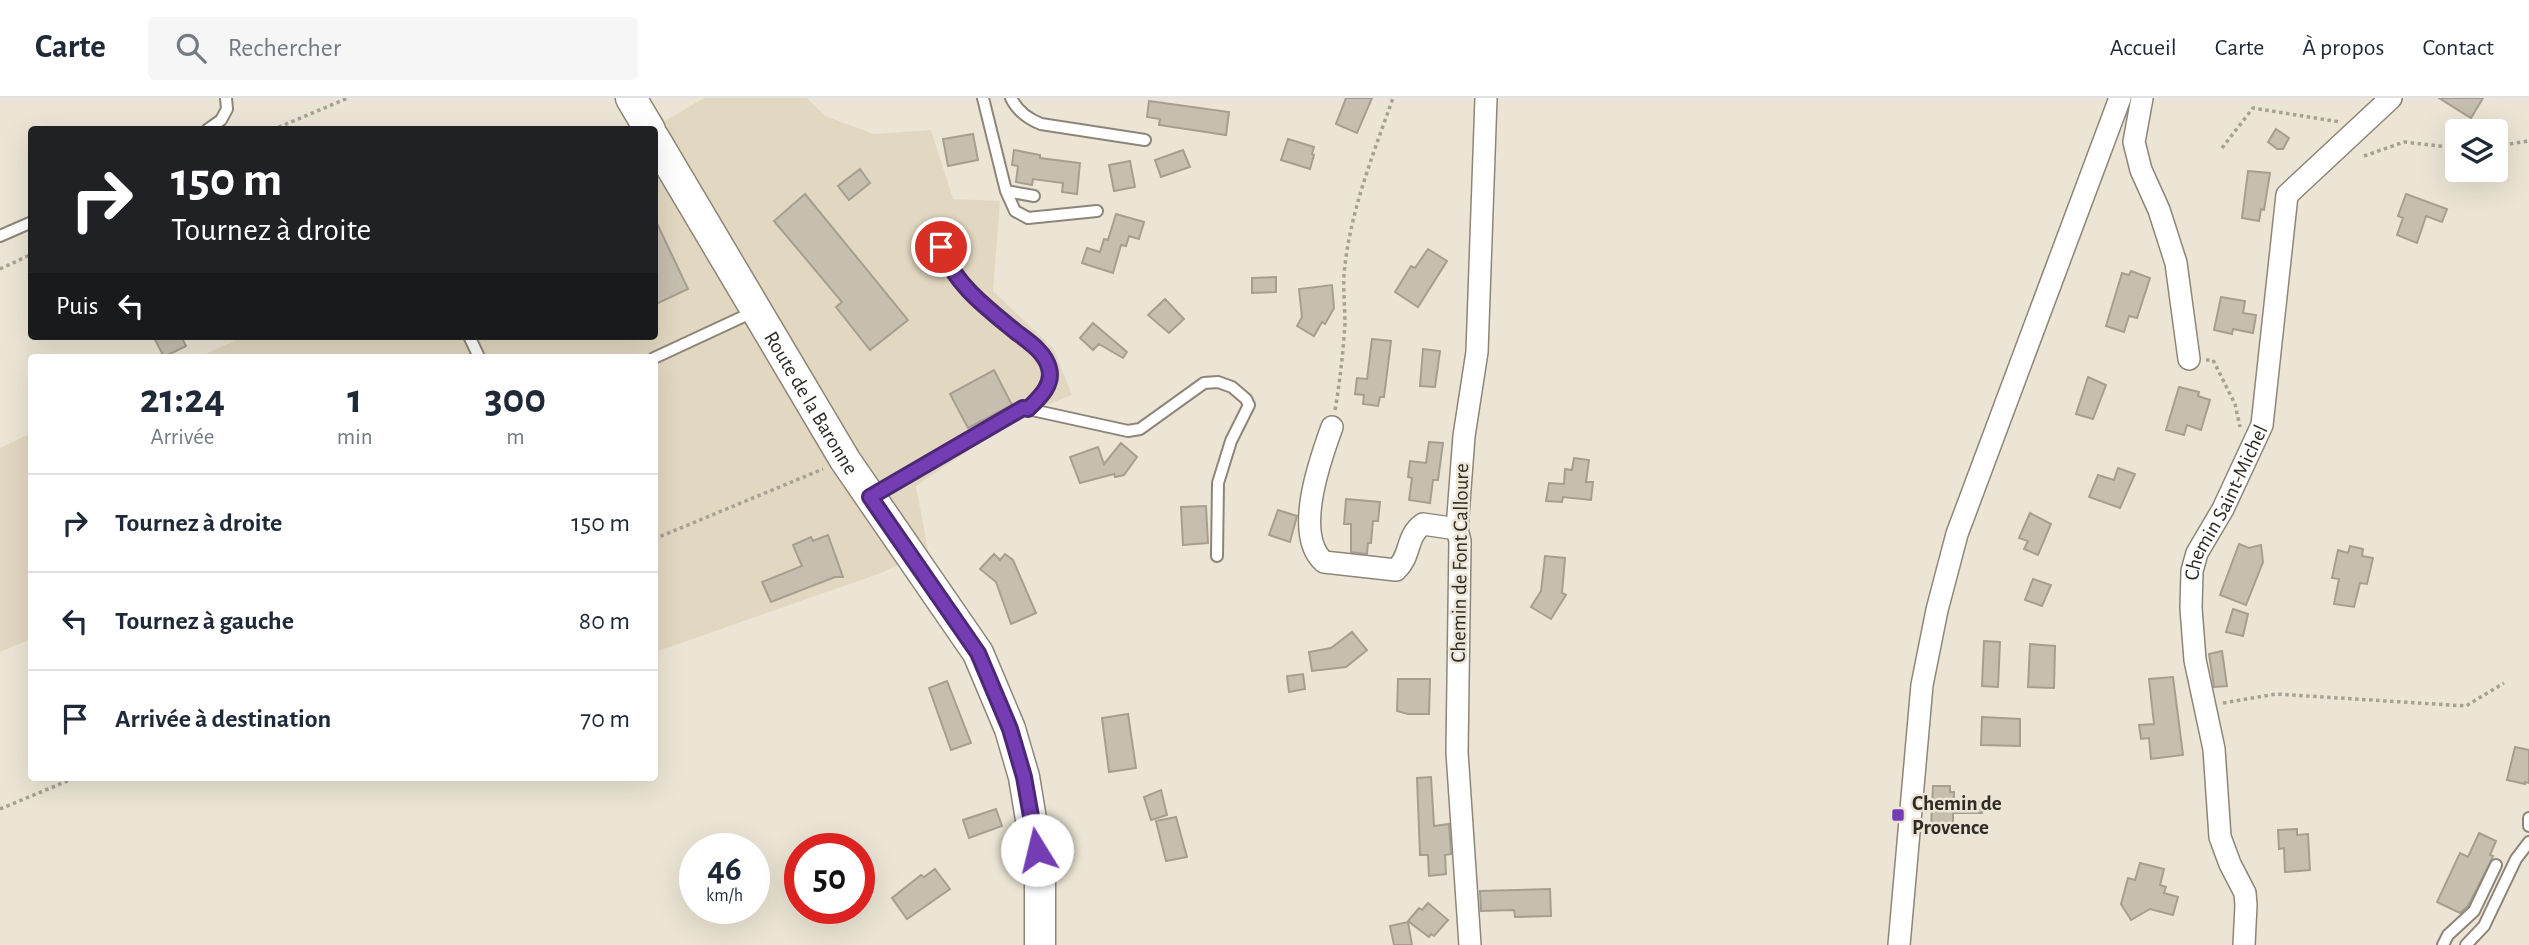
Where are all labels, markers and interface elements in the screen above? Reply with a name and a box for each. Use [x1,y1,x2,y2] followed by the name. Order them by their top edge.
[148,17,638,80] search box
[172,29,210,67] icon: search
[35,31,106,64] text: Carte
[228,35,341,61] text: Rechercher
[2110,36,2177,60] text: Accueil
[2215,36,2264,60] text: Carte
[2302,36,2384,60] text: À propos
[2422,36,2494,60] text: Contact
[2445,119,2508,182] map controls
[2445,119,2508,182] button: layers
[56,154,147,245] icon: right
[171,156,282,205] text: 150 m
[171,214,371,246] text: Tournez à droite
[911,217,971,277] pin
[922,228,960,266] icon: arrive
[112,287,150,325] icon: left
[56,293,98,319] text: Puis
[761,328,862,478] street label: Route de la Baronne
[140,378,225,420] text: 21:24
[347,378,362,420] text: 1
[484,378,546,420] text: 300
[2181,421,2271,581] street label: Chemin Saint-Michel
[150,426,214,449] text: Arrivée
[337,426,373,449] text: min
[506,426,525,449] text: m
[1448,463,1472,663] street label: Chemin de Font Calloure
[56,504,94,542] icon: right
[115,510,282,536] text: Tournez à droite
[571,510,630,536] text: 150 m
[56,602,94,640] icon: left
[115,608,294,634] text: Tournez à gauche
[579,608,630,634] text: 80 m
[56,700,94,738] icon: arrive
[115,706,331,732] text: Arrivée à destination
[580,706,630,732] text: 70 m
[1912,793,2002,838] place label: Chemin de Provence
[1890,807,1906,823] marker: Chemin de Provence
[1000,813,1074,887] position arrow
[784,833,875,924] speed limit sign: 50
[707,852,742,887] text: 46
[706,887,743,905] text: km/h

